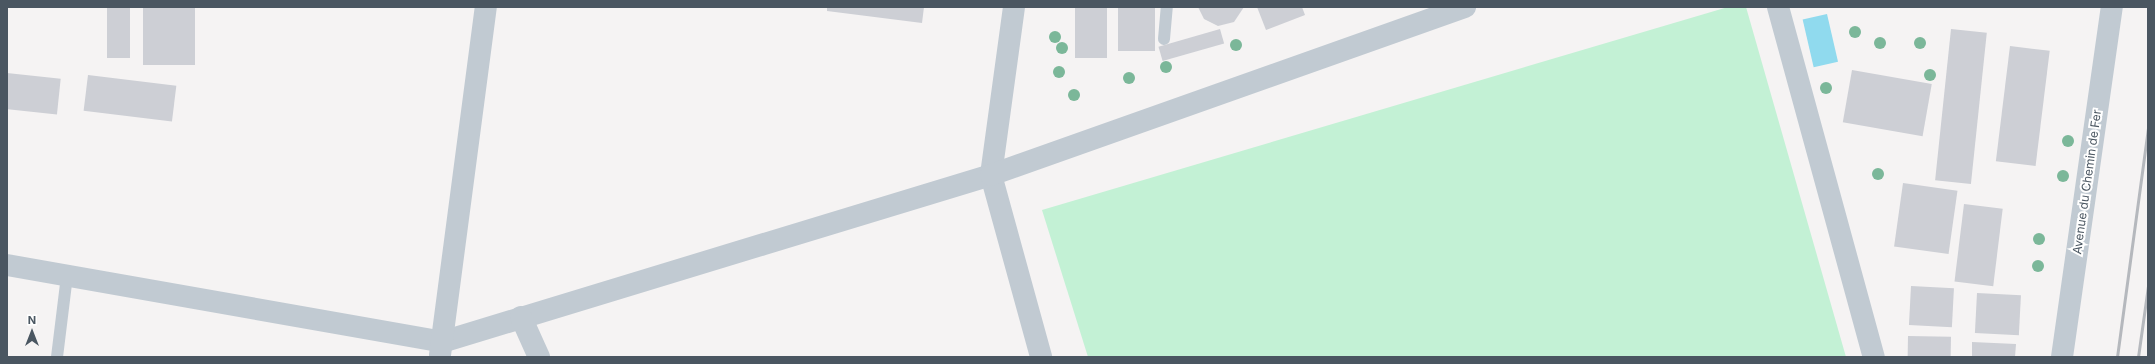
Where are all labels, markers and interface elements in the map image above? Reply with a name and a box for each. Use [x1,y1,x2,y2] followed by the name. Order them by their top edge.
[2070,109,2104,255] street label: Avenue du Chemin de Fer
[12,312,52,352] north arrow
[28,313,36,327] text: N

